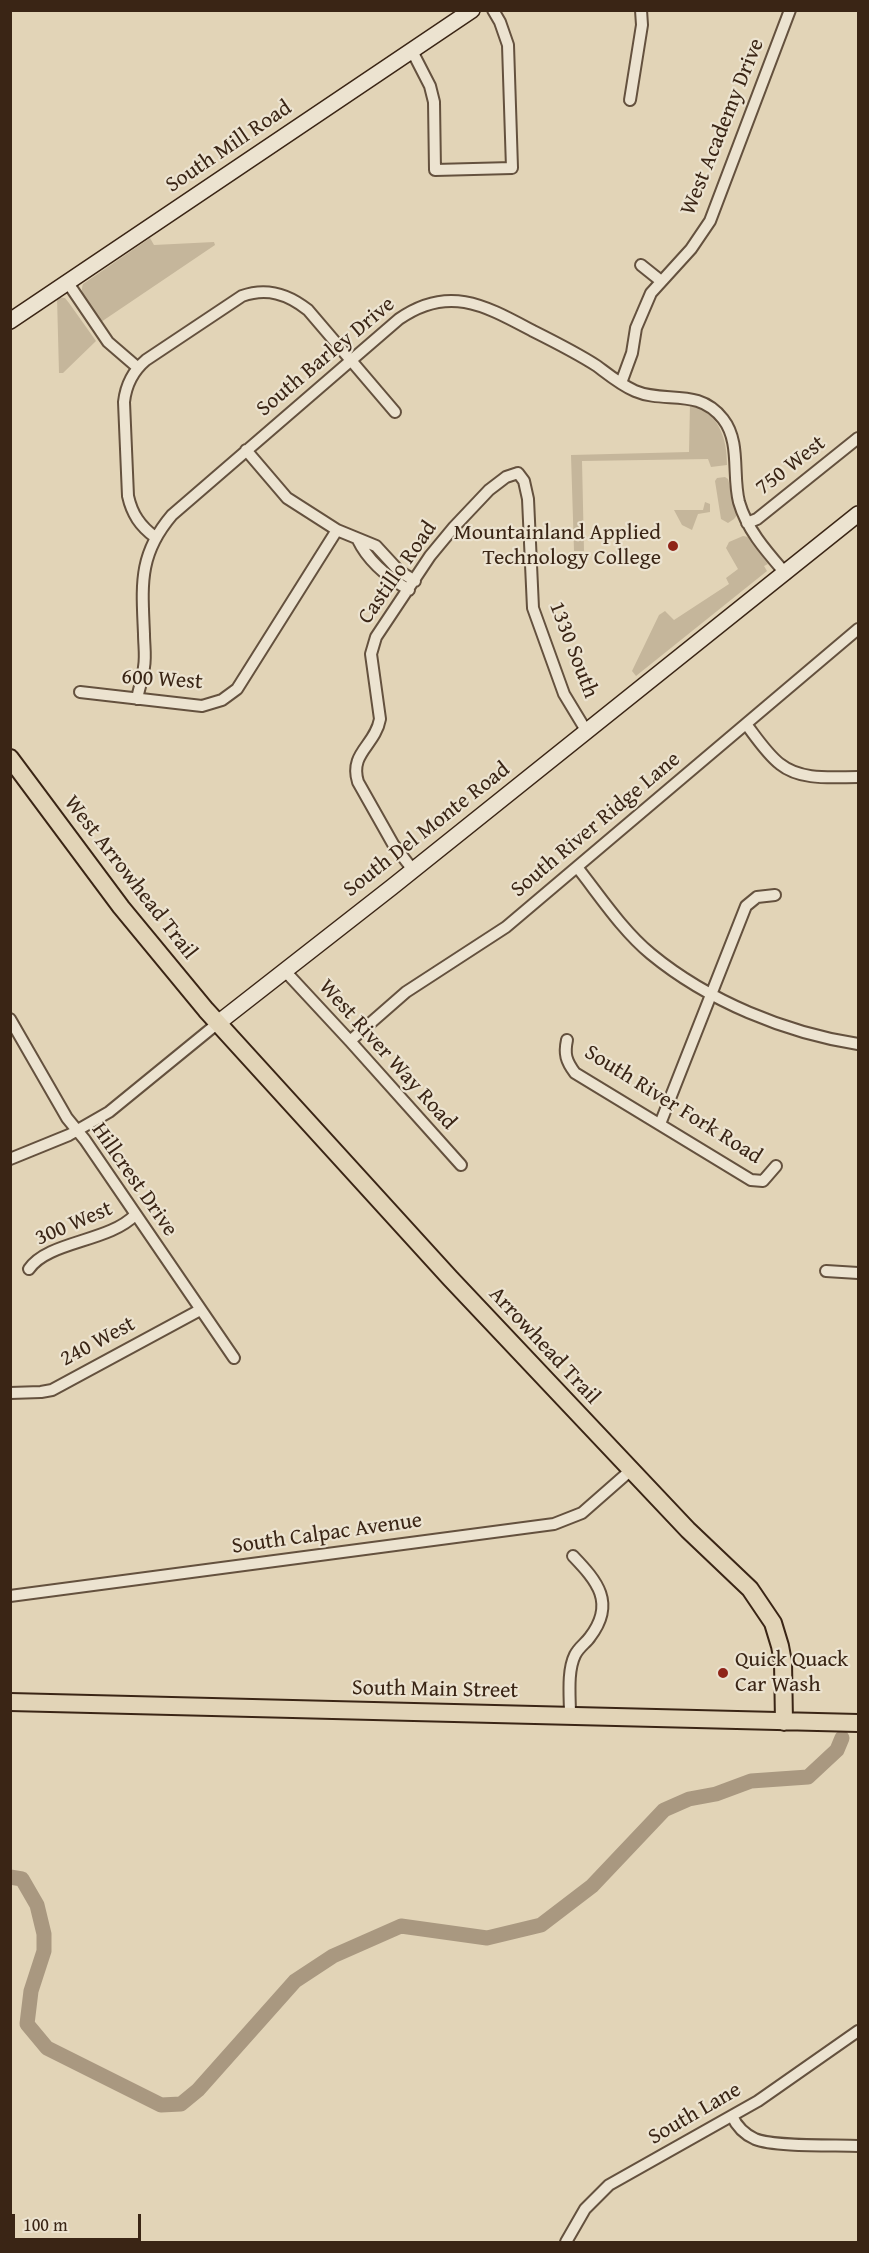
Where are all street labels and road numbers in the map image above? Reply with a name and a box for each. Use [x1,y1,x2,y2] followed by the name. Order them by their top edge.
[676,35,770,219] street label: West Academy Drive
[161,95,297,199] street label: South Mill Road
[251,291,401,423] street label: South Barley Drive
[751,431,831,501] street label: 750 West
[353,516,443,630] street label: Castillo Road
[543,598,603,702] street label: 1330 South
[121,664,203,696] street label: 600 West
[506,746,686,904] street label: South River Ridge Lane
[338,757,516,903] street label: South Del Monte Road
[58,791,202,965] street label: West Arrowhead Trail
[313,974,461,1136] street label: West River Way Road
[579,1040,767,1170] street label: South River Fork Road
[85,1118,183,1242] street label: Hillcrest Drive
[31,1196,117,1252] street label: 300 West
[483,1282,605,1410] street label: Arrowhead Trail
[56,1311,140,1373] street label: 240 West
[230,1508,424,1560] street label: South Calpac Avenue
[352,1675,518,1705] street label: South Main Street
[644,2077,746,2151] street label: South Lane

